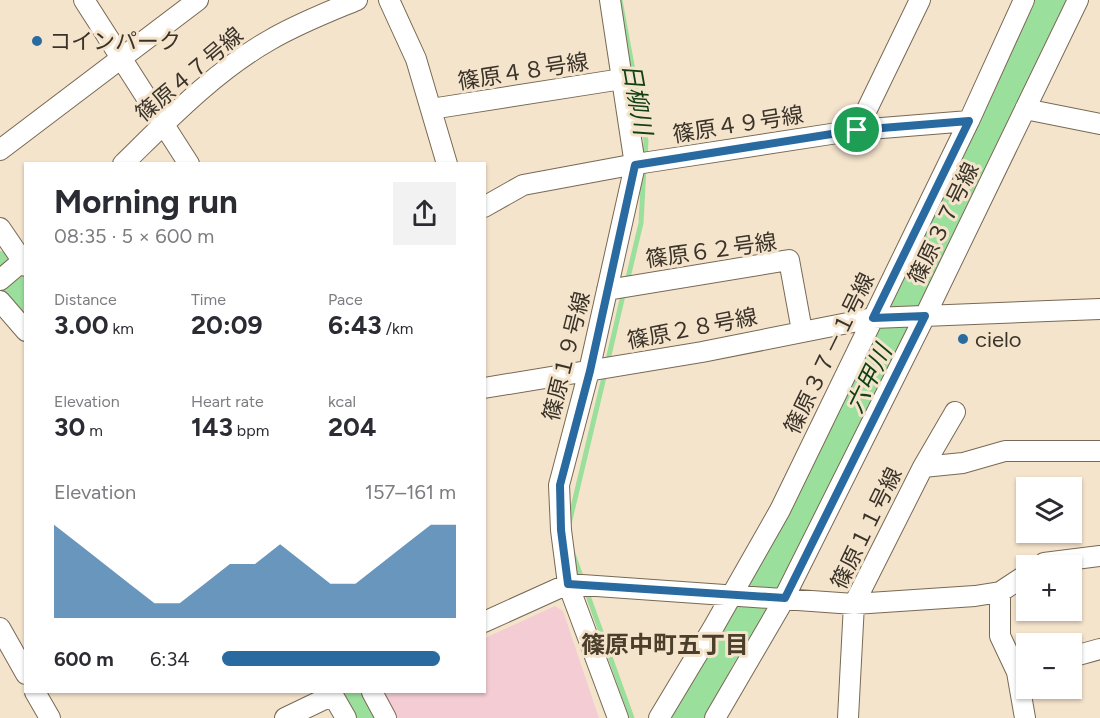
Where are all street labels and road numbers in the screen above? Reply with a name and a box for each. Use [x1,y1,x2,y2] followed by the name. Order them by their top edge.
[130,22,249,127] street label: 篠原４７号線
[456,48,590,95] street label: 篠原４８号線
[671,101,805,148] street label: 篠原４９号線
[902,158,985,288] street label: 篠原３７号線
[644,228,778,273] street label: 篠原６２号線
[779,268,880,438] street label: 篠原３７－１号線
[537,289,596,423] street label: 篠原１９号線
[625,303,759,354] street label: 篠原２８号線
[825,463,908,593] street label: 篠原１１号線

